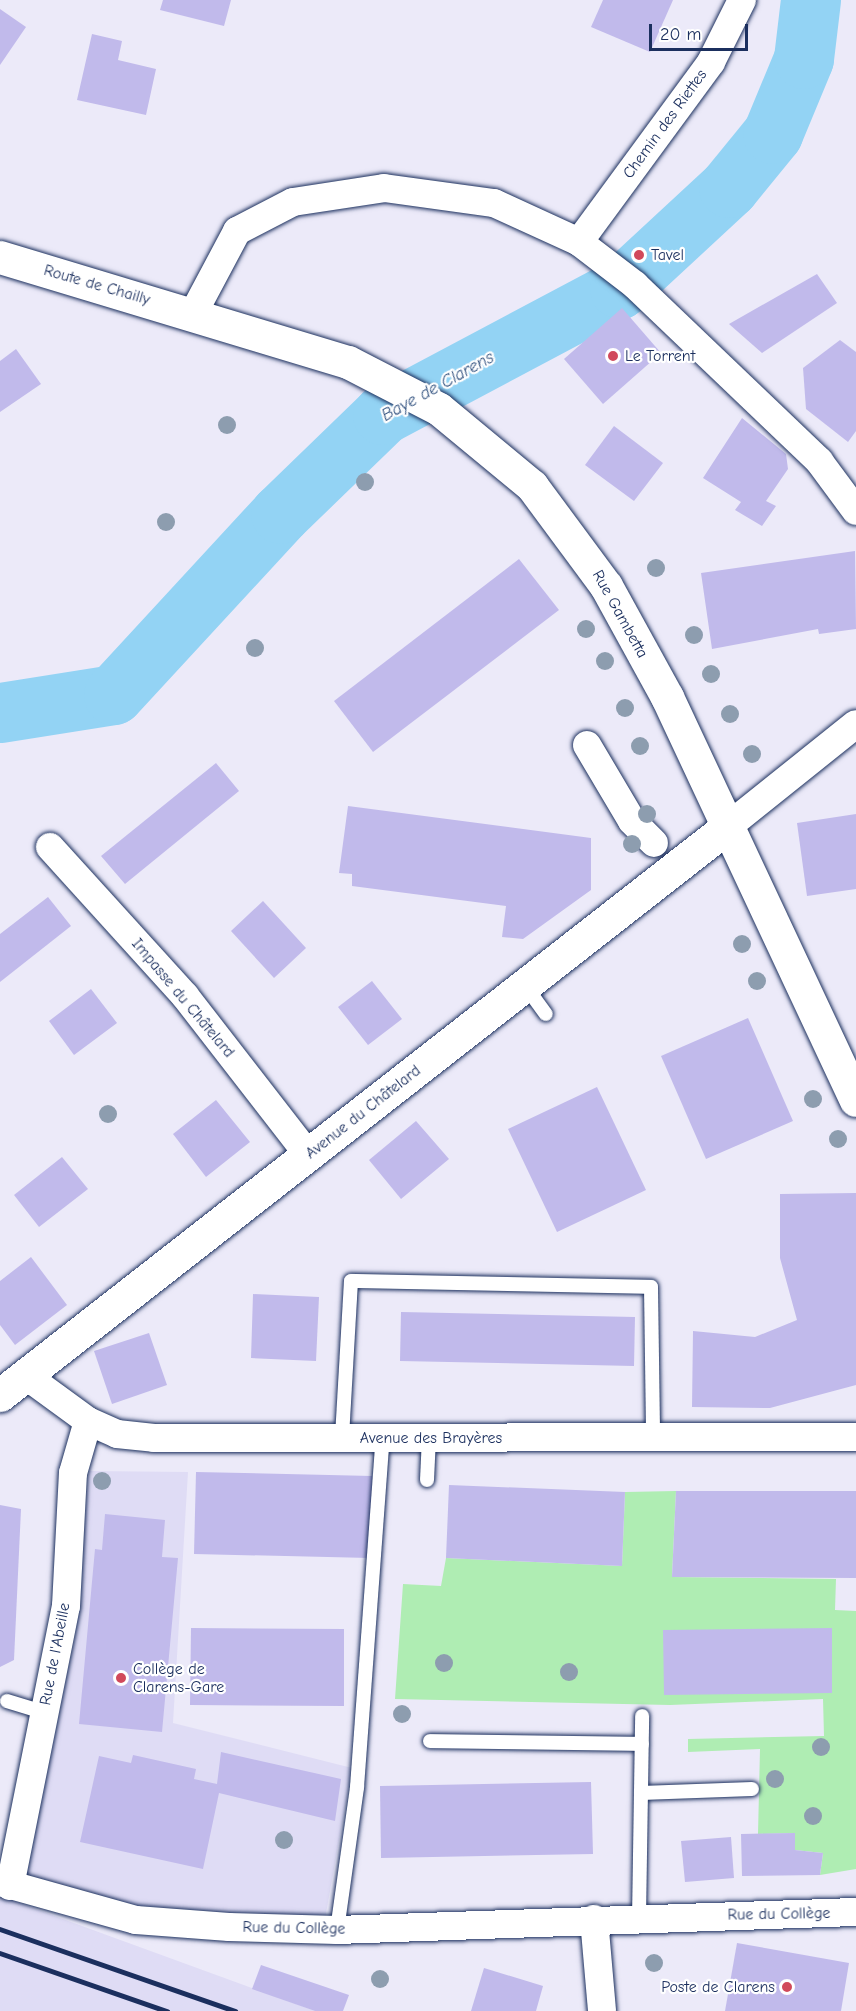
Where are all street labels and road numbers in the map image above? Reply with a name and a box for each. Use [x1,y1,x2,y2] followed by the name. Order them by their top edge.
[619,66,711,182] street label: Chemin des Riettes
[42,261,152,309] street label: Route de Chailly
[588,567,652,661] street label: Rue Gambetta
[128,934,238,1062] street label: Impasse du Châtelard
[302,1061,424,1163] street label: Avenue du Châtelard
[360,1428,502,1448] street label: Avenue des Brayères
[36,1601,74,1707] street label: Rue de l'Abeille
[727,1904,831,1924] street label: Rue du Collège
[242,1918,346,1938] street label: Rue du Collège

